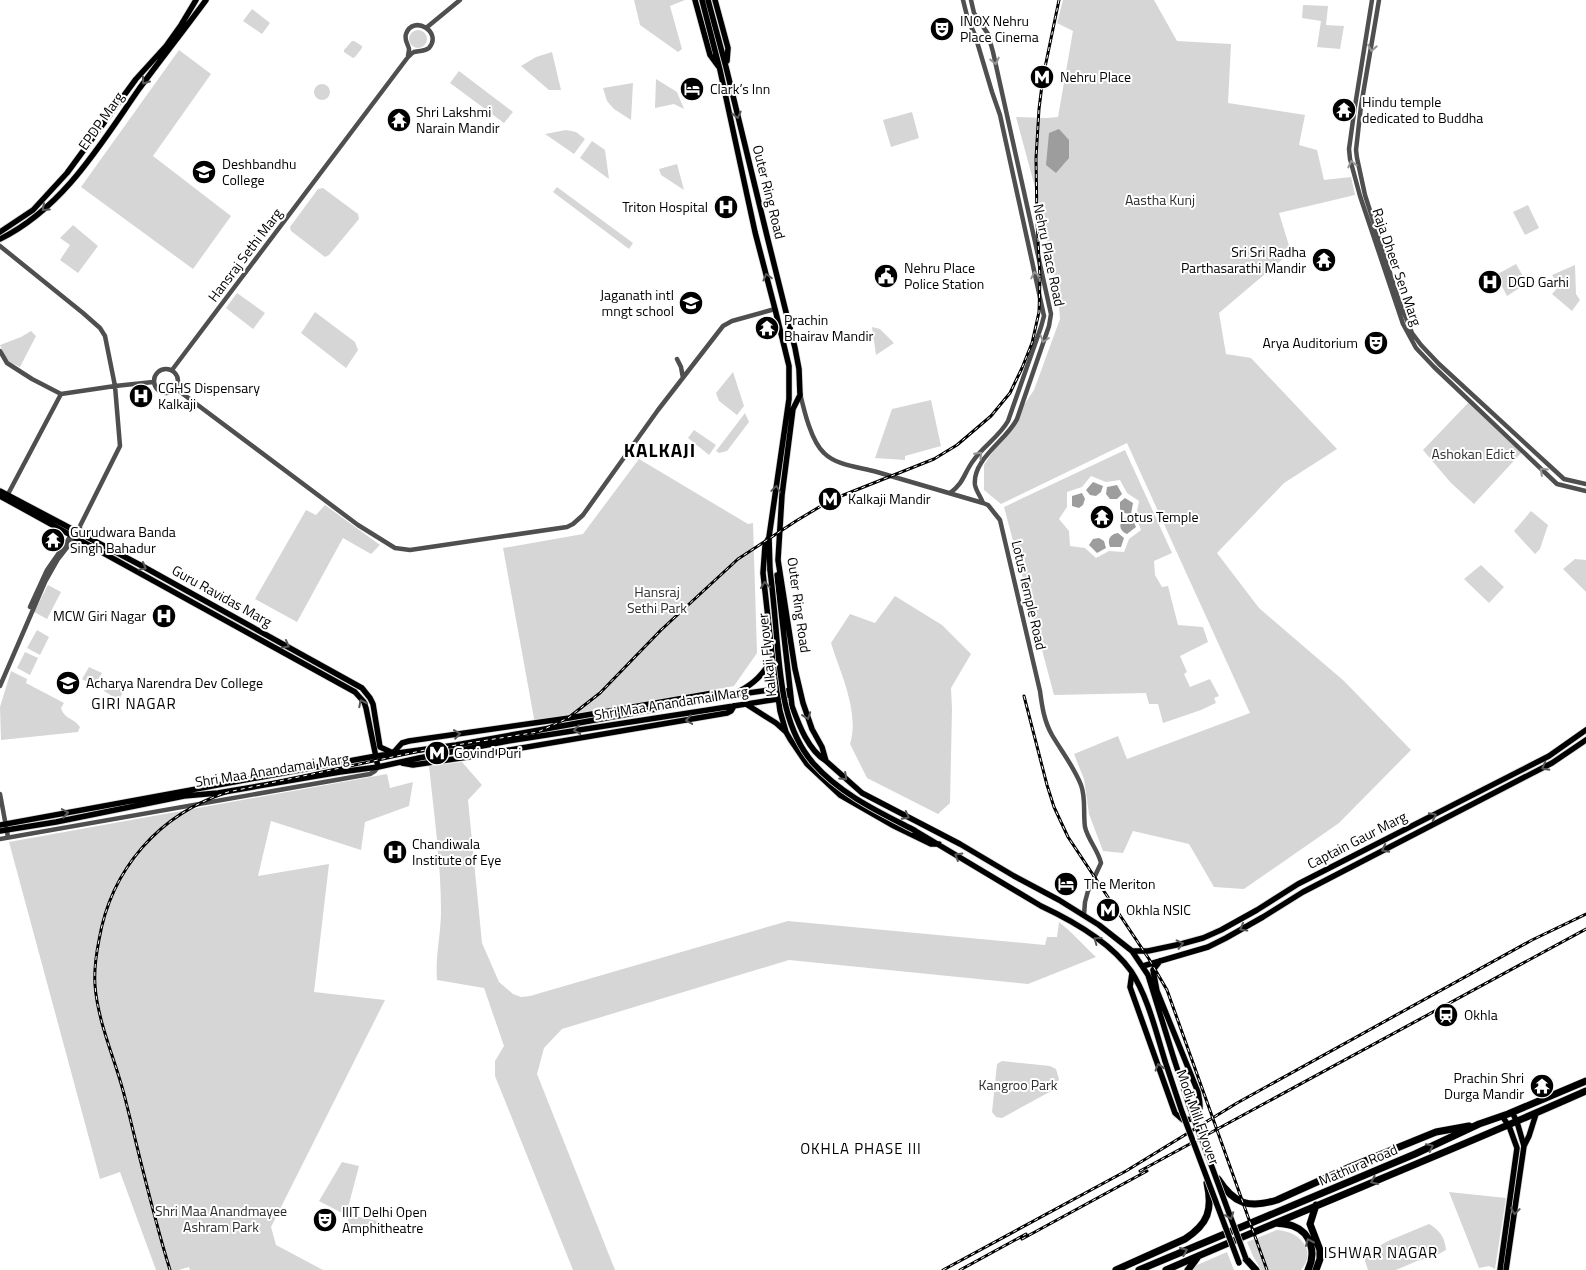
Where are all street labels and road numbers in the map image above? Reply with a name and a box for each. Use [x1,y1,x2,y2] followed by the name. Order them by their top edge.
[73,87,128,154] street label: EPDP Marg
[748,143,791,241] street label: Outer Ring Road
[1028,202,1071,308] street label: Nehru Place Road
[202,203,287,306] street label: Hansraj Sethi Marg
[1367,205,1427,329] street label: Raja Dheer Sen Marg
[1007,538,1052,652] street label: Lotus Temple Road
[782,556,817,654] street label: Outer Ring Road
[168,559,276,632] street label: Guru Ravidas Marg
[752,612,781,698] street label: Kalkaji Flyover
[593,680,749,725] street label: Shri Maa Anandamai Marg
[194,747,350,792] street label: Shri Maa Anandamai Marg
[1303,805,1410,874] street label: Captain Gaur Marg
[1171,1066,1225,1168] street label: Modi Mill Flyover
[1315,1138,1401,1191] street label: Mathura Road

